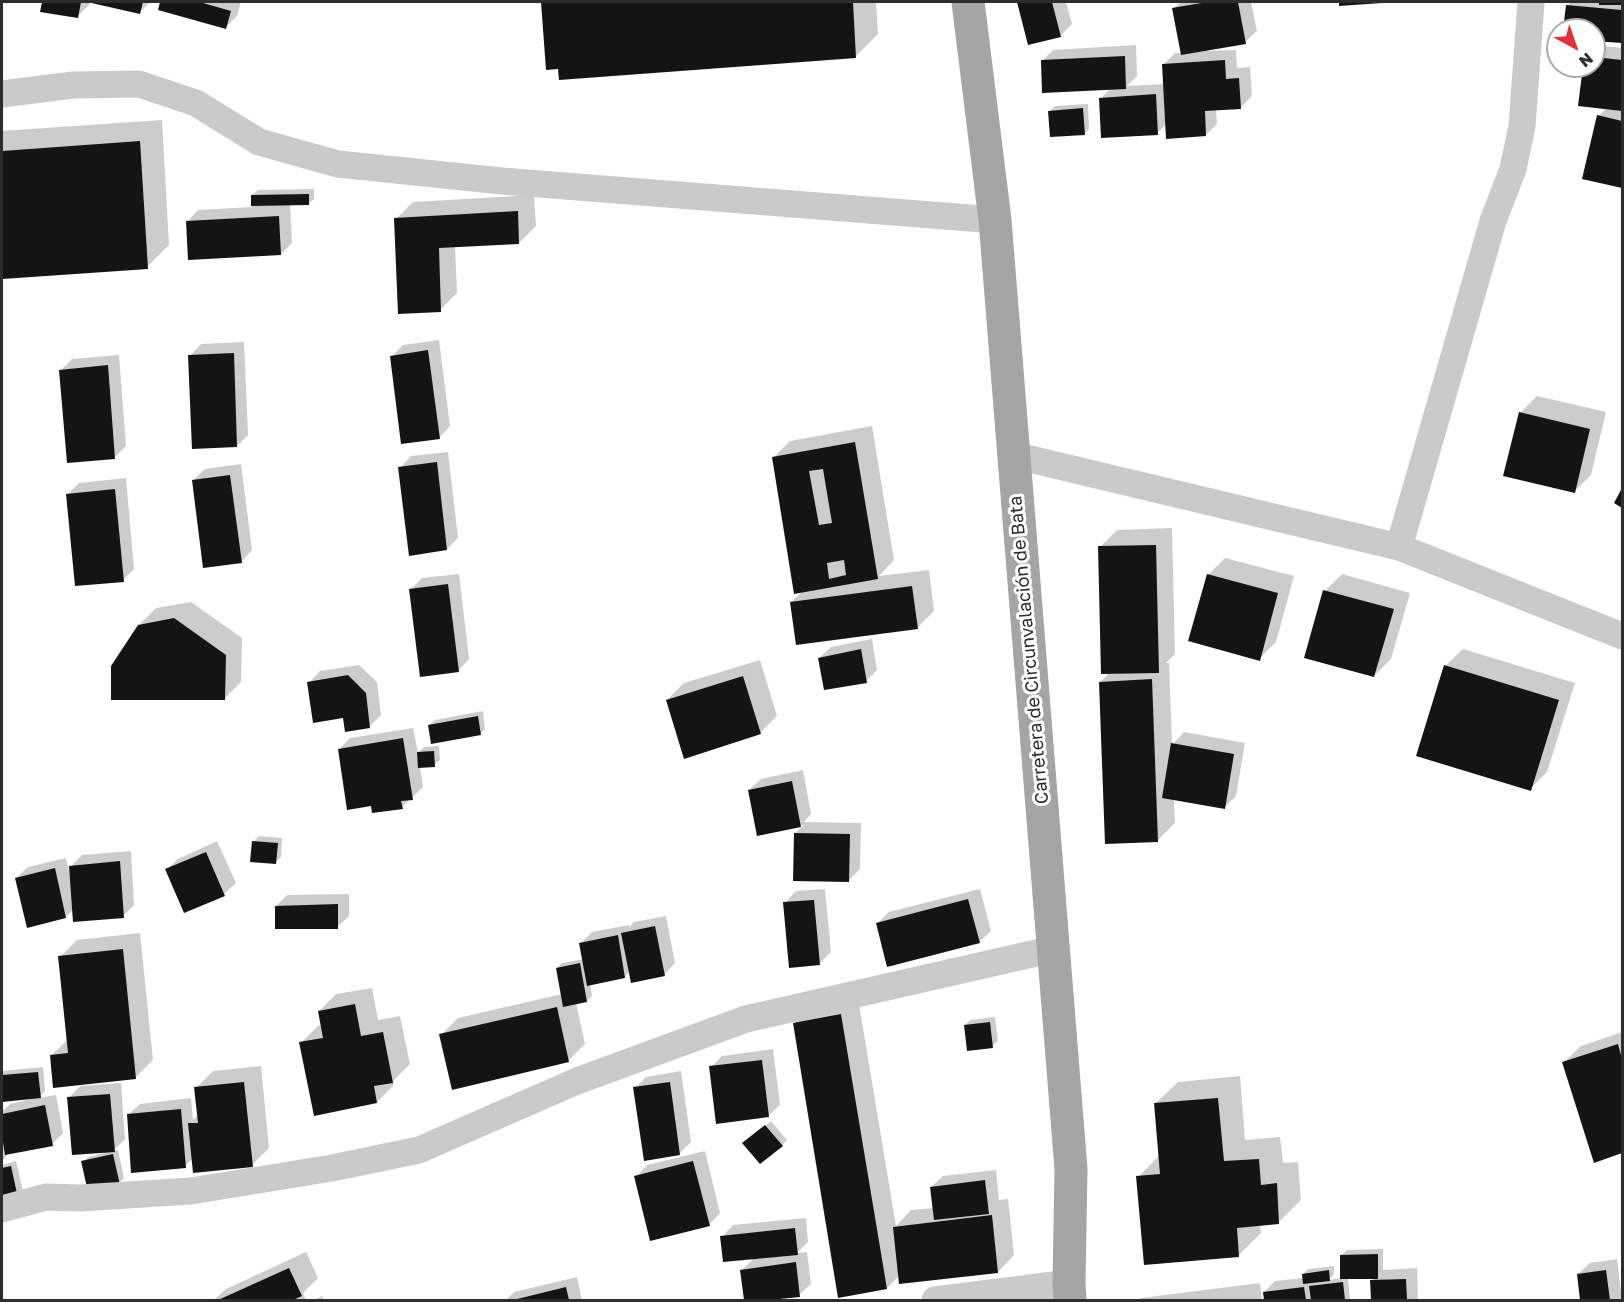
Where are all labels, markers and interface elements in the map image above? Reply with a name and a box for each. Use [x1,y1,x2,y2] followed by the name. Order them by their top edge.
[1546,18,1606,78] north arrow
[1575,49,1597,72] text: N
[1005,495,1053,805] street label: Carretera de Circunvalación de Bata

